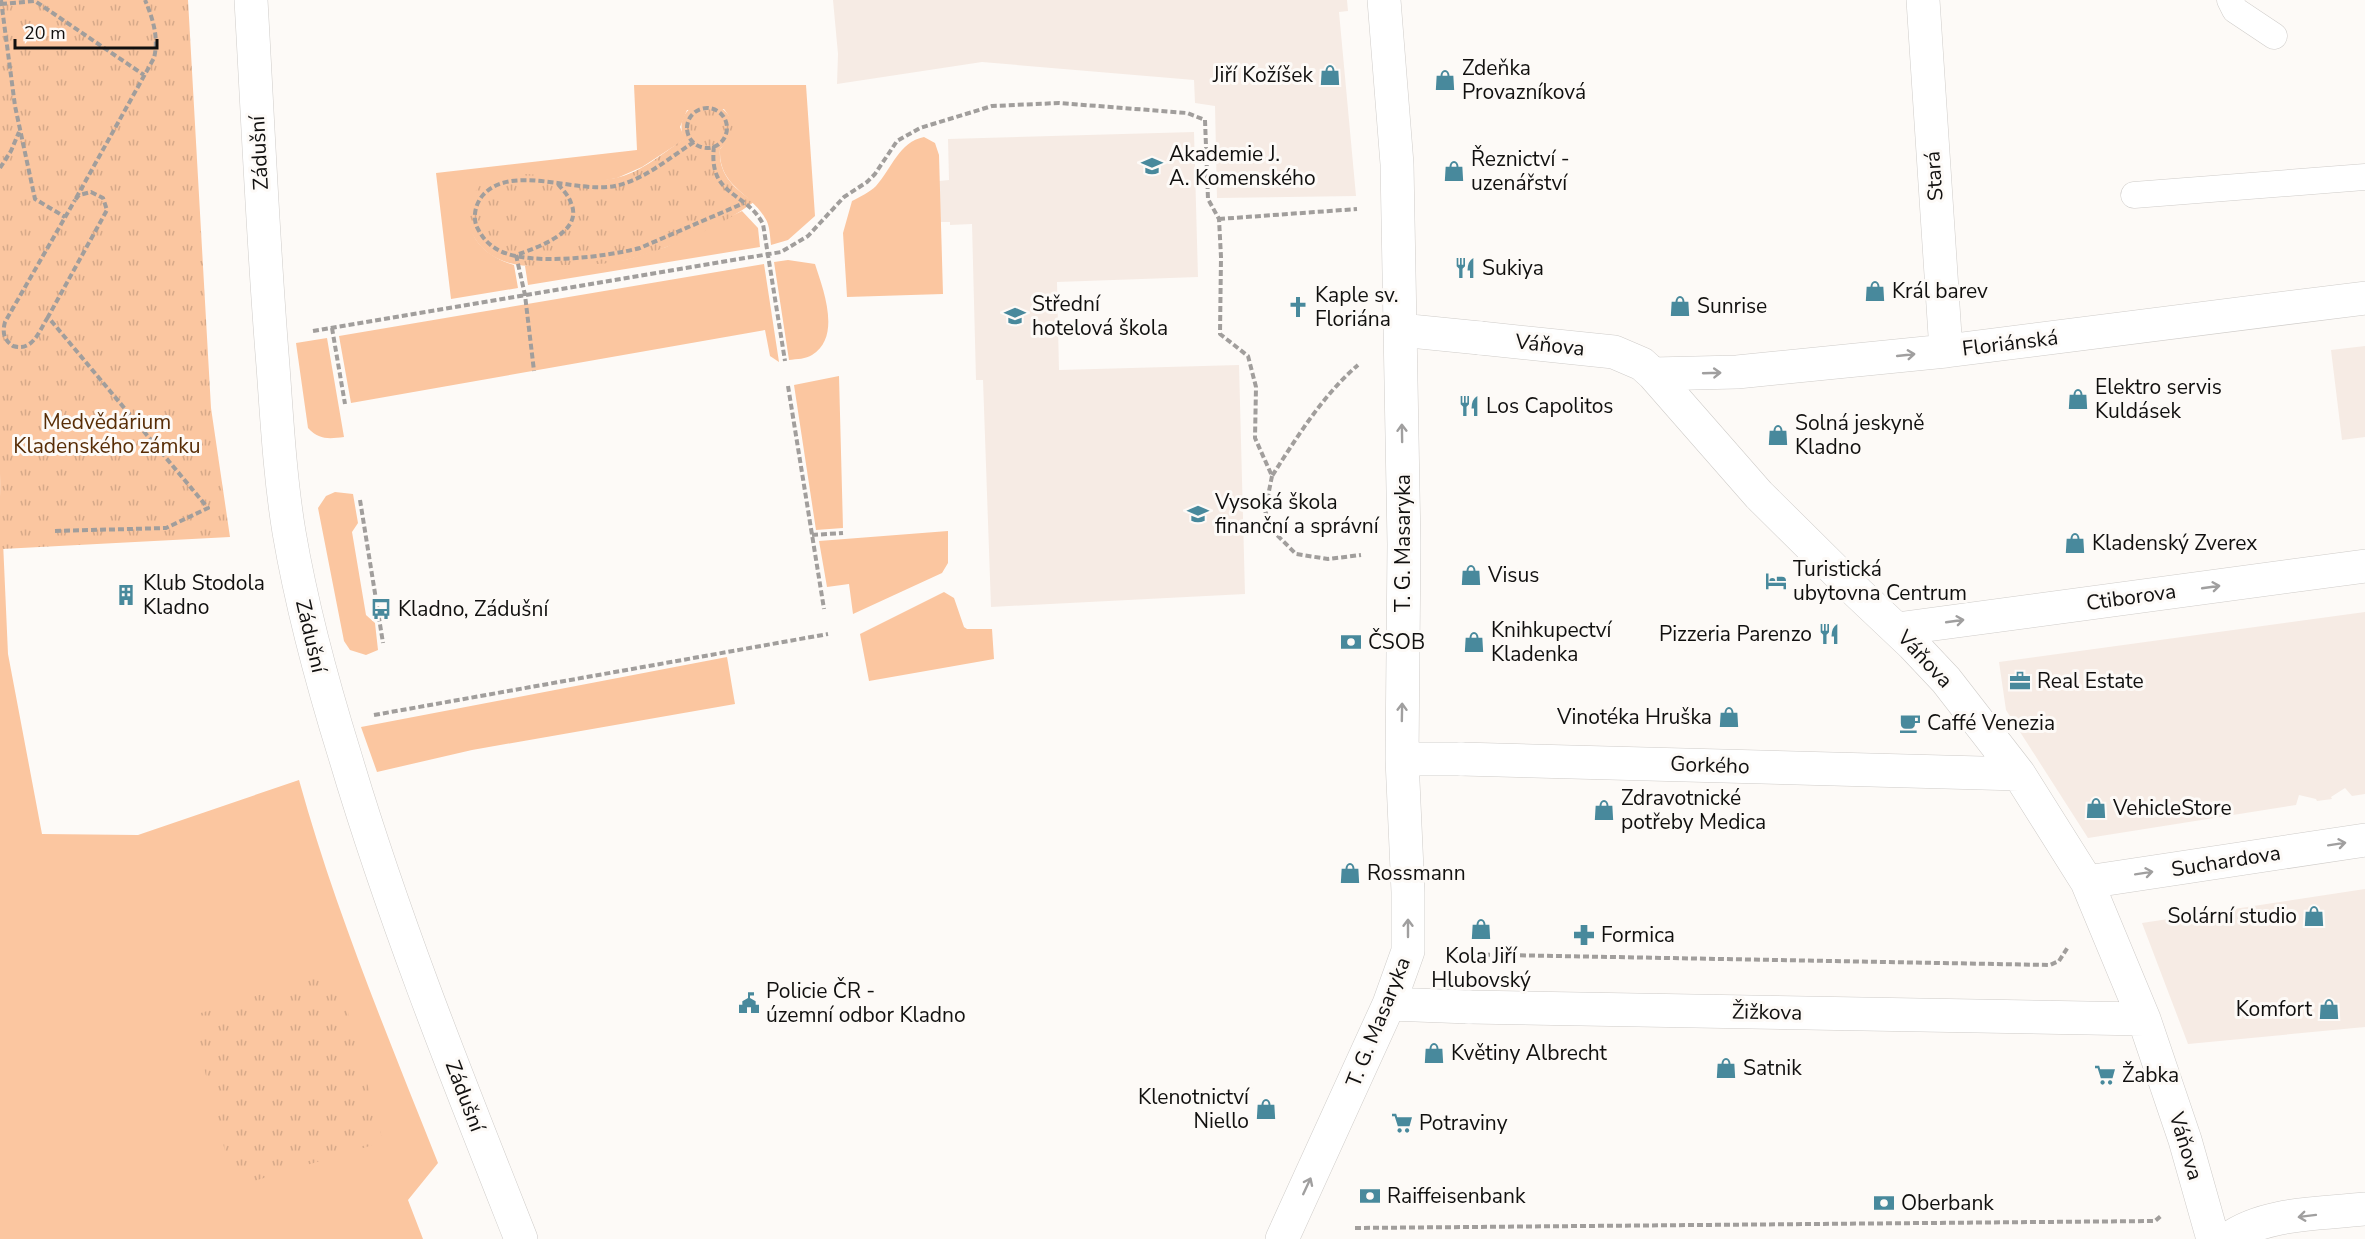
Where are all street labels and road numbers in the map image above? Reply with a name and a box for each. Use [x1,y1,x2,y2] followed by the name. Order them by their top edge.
[243,114,275,191] street label: Zádušní
[1918,150,1950,202] street label: Stará
[1960,323,2060,363] street label: Floriánská
[1513,327,1586,363] street label: Váňova
[1389,474,1417,612] street label: T. G. Masaryka
[2084,577,2178,617] street label: Ctiborova
[289,597,333,676] street label: Zádušní
[1890,623,1959,694] street label: Váňova
[1670,750,1750,780] street label: Gorkého
[2169,839,2283,883] street label: Suchardova
[1339,953,1417,1091] street label: T. G. Masaryka
[1732,997,1802,1027] street label: Žižkova
[439,1056,492,1137] street label: Zádušní
[2162,1108,2210,1183] street label: Váňova

